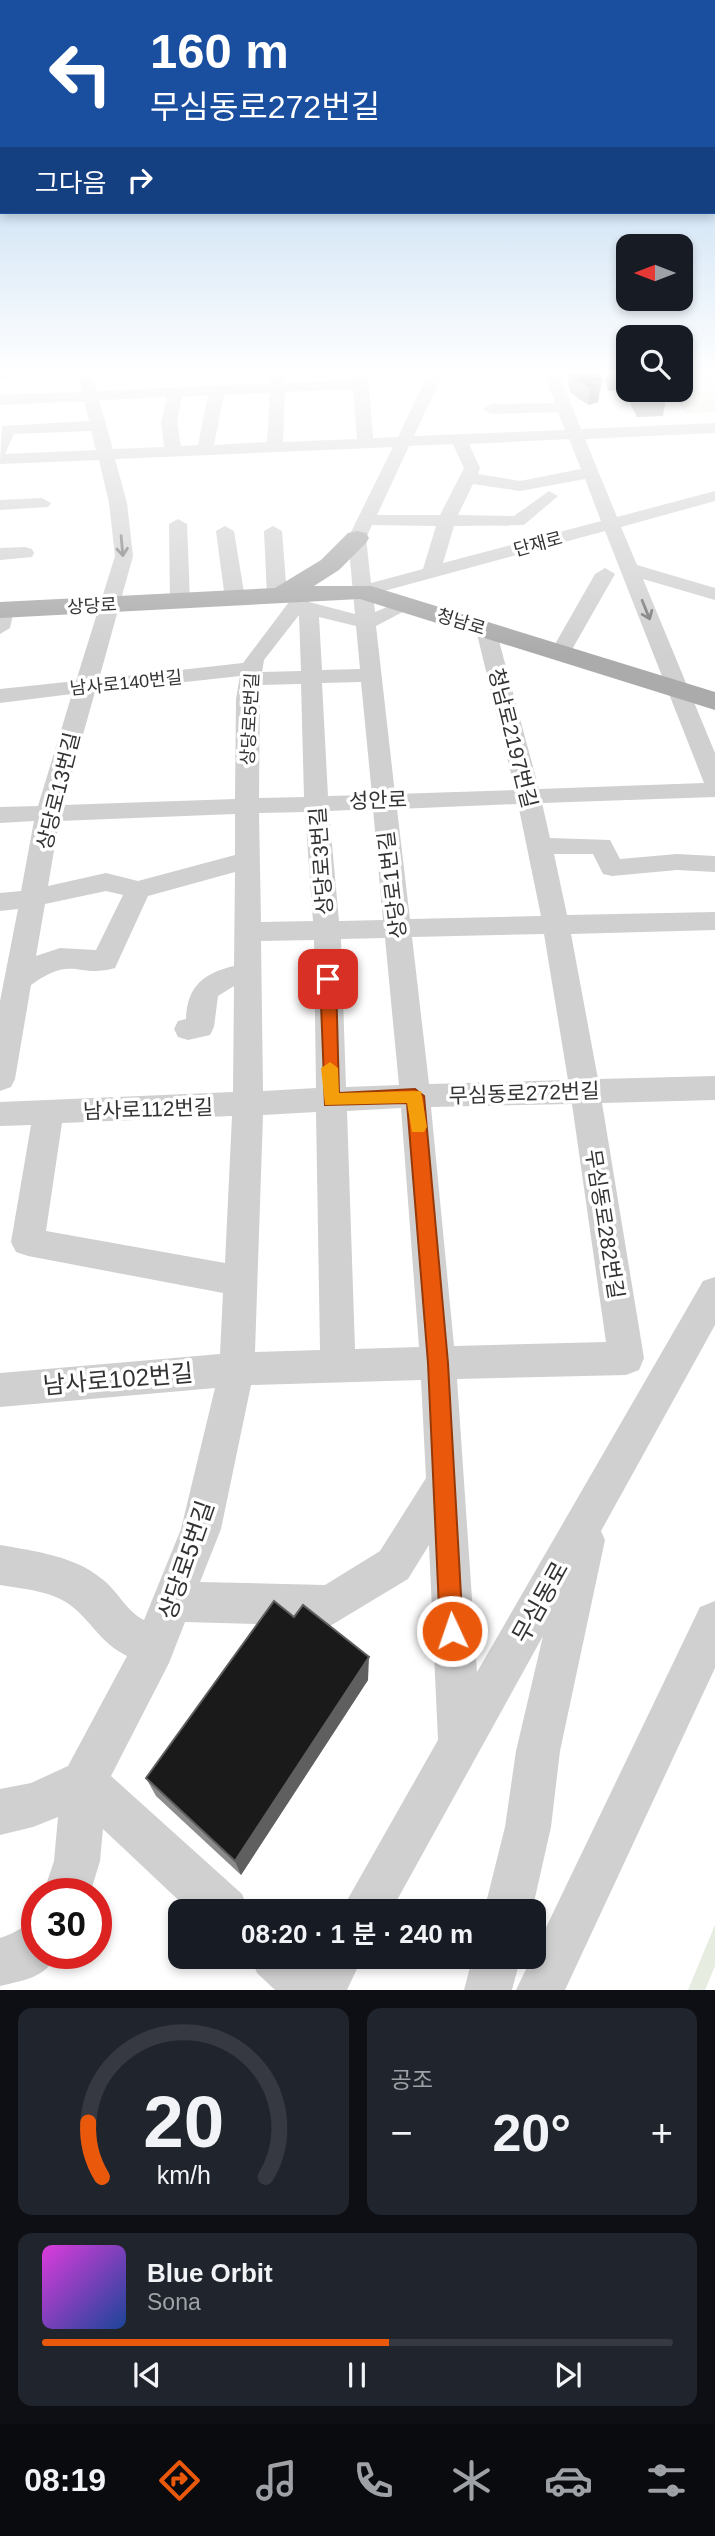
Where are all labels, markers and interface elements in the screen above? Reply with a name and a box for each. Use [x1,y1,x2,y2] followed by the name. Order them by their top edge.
[150,24,289,78] text: 160 m
[35,28,126,119] icon: left
[150,89,380,125] text: 무심동로272번길
[121,161,159,199] icon: right
[35,168,107,198] text: 그다음
[616,234,693,312] north arrow
[616,234,693,402] map controls
[616,325,693,402] button: search
[511,528,565,560] street label: 단재로
[116,534,129,557] one-way arrow
[67,595,117,617] street label: 상당로
[641,598,654,620] one-way arrow
[434,605,488,639] street label: 청남로
[485,666,541,810] street label: 청남로2197번길
[69,667,183,699] street label: 남사로140번길
[238,672,262,766] street label: 상당로5번길
[32,730,84,852] street label: 상당로13번길
[349,787,407,813] street label: 성안로
[306,806,336,916] street label: 상당로3번길
[374,830,410,940] street label: 상당로1번길
[298,949,358,1009] pin
[309,960,347,998] icon: arrive
[448,1079,600,1107] street label: 무심동로272번길
[83,1095,213,1123] street label: 남사로112번길
[582,1148,628,1300] street label: 무심동로282번길
[42,1359,194,1399] street label: 남사로102번길
[153,1497,219,1623] street label: 상당로5번길
[507,1557,573,1647] street label: 무심동로
[415,1594,489,1668] position arrow
[21,1878,112,1969] speed limit sign: 30
[241,1919,473,1949] text: 08:20 · 1 분 · 240 m
[391,2067,433,2093] text: 공조
[143,2082,224,2163] text: 20
[492,2104,571,2162] text: 20°
[391,2112,413,2154] text: −
[651,2112,673,2154] text: +
[156,2161,210,2189] text: km/h
[147,2258,273,2288] text: Blue Orbit
[147,2289,201,2315] text: Sona
[128,2356,166,2394] icon: previous
[338,2356,376,2394] icon: pause
[549,2356,587,2394] icon: next
[155,2456,204,2505] icon: directions
[252,2456,301,2505] icon: music
[349,2456,398,2505] icon: phone
[447,2456,496,2505] icon: climate
[544,2456,593,2505] icon: car
[642,2456,691,2505] icon: filters
[24,2462,106,2498] text: 08:19

